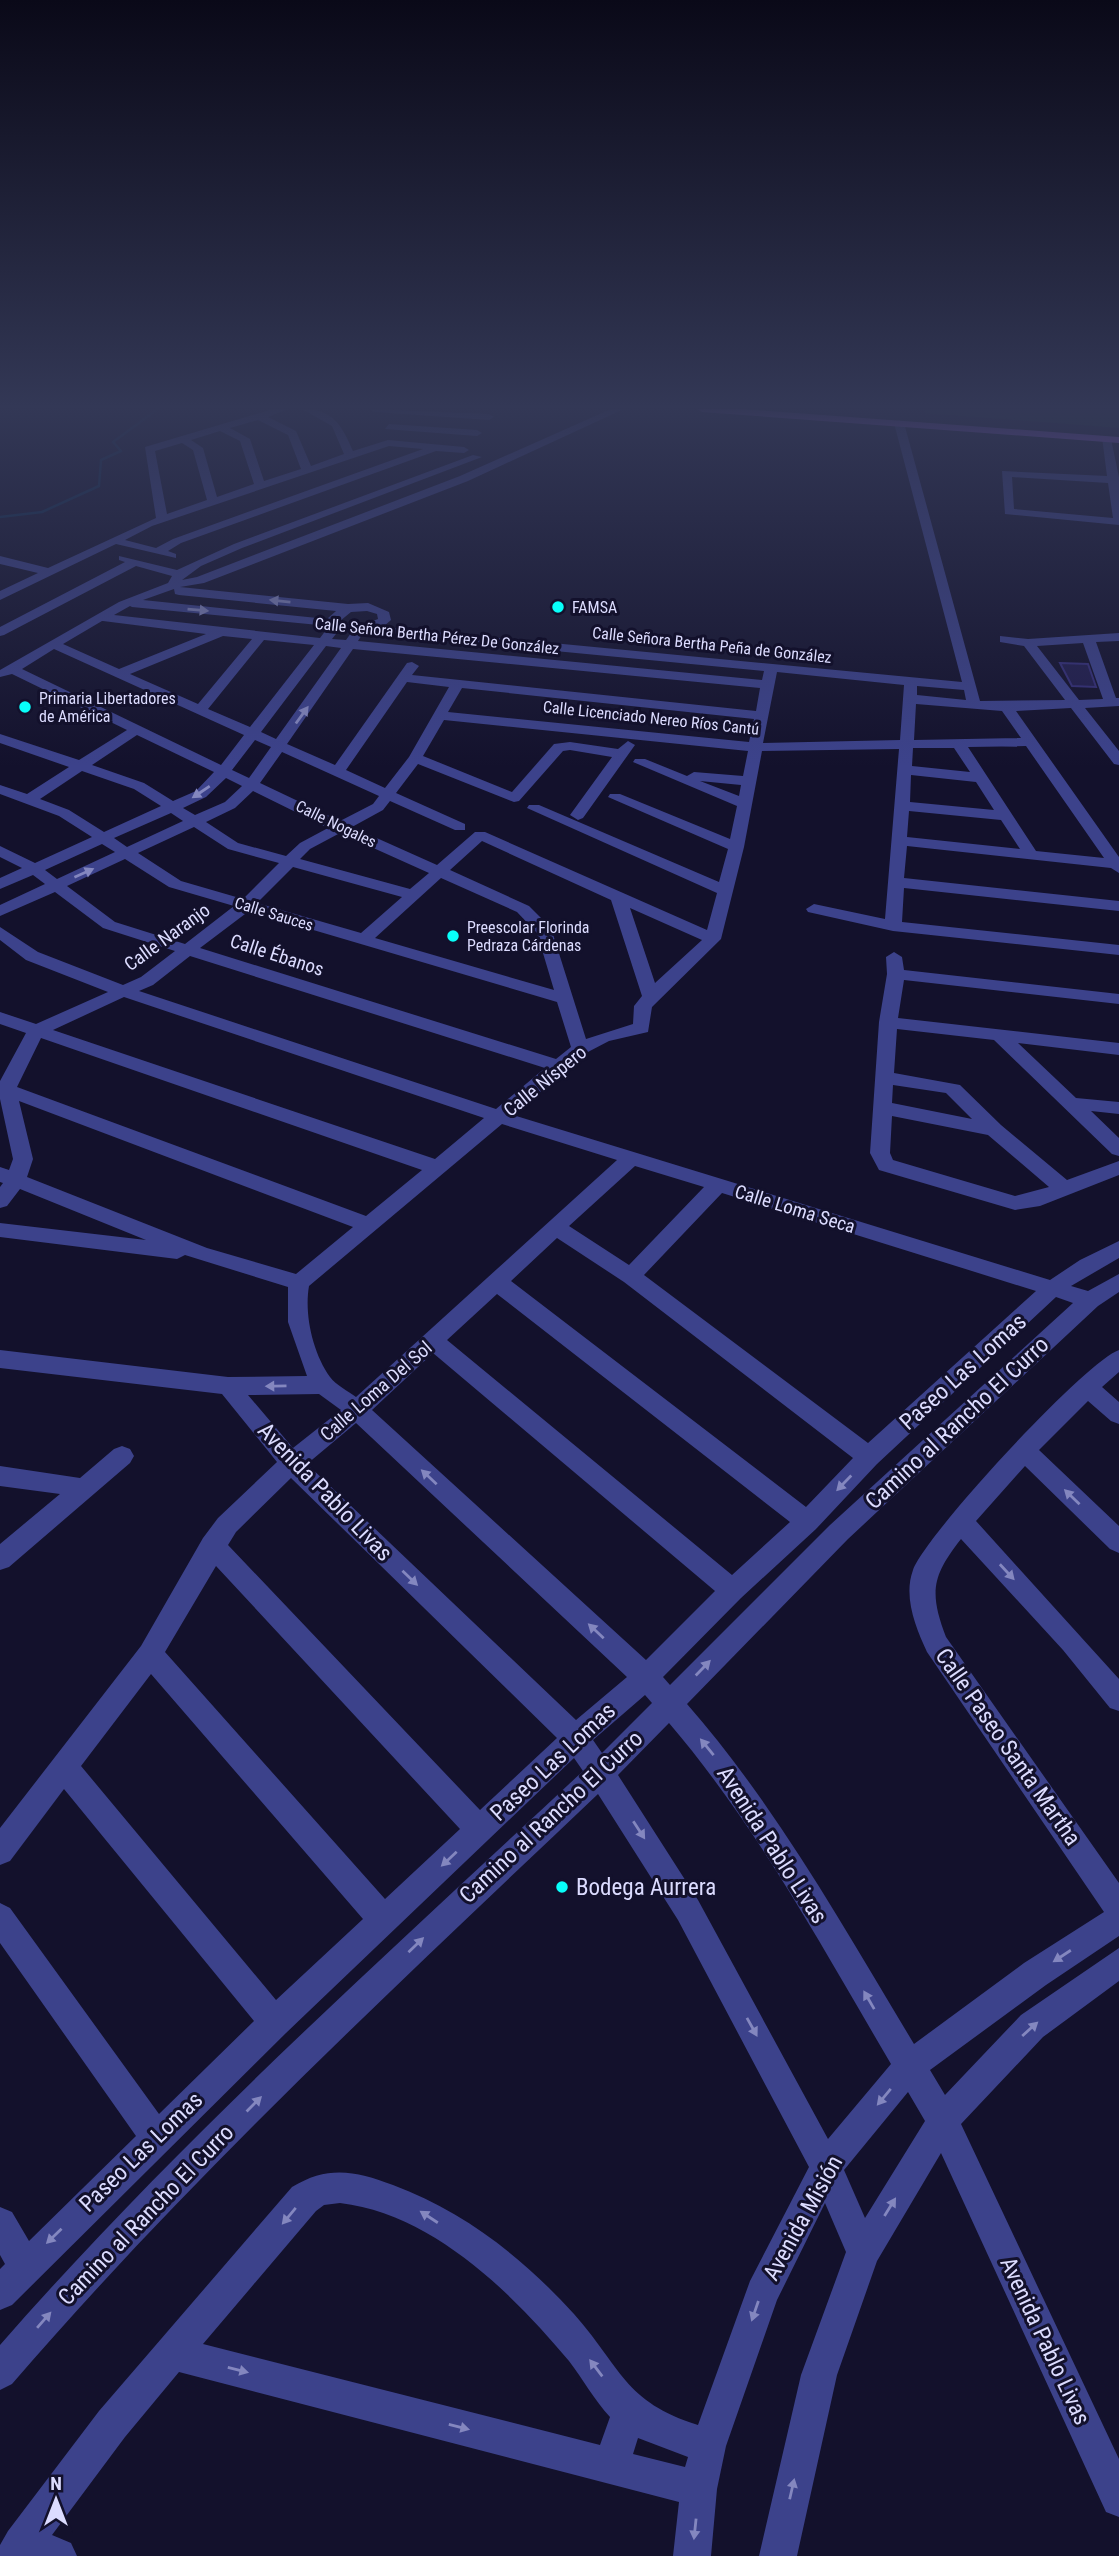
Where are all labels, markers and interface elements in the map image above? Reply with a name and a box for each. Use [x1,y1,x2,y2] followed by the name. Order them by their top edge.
[269,595,291,606] one-way arrow
[572,598,617,617] place label: FAMSA
[550,599,566,615] marker: FAMSA
[187,604,209,615] one-way arrow
[314,614,560,658] street label: Calle Señora Bertha Pérez De González
[591,623,833,667] street label: Calle Señora Bertha Peña de González
[39,689,176,726] place label: Primaria Libertadores de América
[542,697,760,739] street label: Calle Licenciado Nereo Ríos Cantú
[17,699,33,715] marker: Primaria Libertadores de América
[295,706,309,724] one-way arrow
[191,785,211,798] one-way arrow
[293,796,379,852] street label: Calle Nogales
[74,867,95,878] one-way arrow
[232,893,316,935] street label: Calle Sauces
[120,898,214,976] street label: Calle Naranjo
[467,918,590,955] place label: Preescolar Florinda Pedraza Cárdenas
[445,928,461,944] marker: Preescolar Florinda Pedraza Cárdenas
[227,929,327,981] street label: Calle Ébanos
[499,1041,591,1121] street label: Calle Níspero
[732,1180,858,1238] street label: Calle Loma Seca
[894,1308,1032,1436] street label: Paseo Las Lomas
[860,1331,1054,1515] street label: Camino al Rancho El Curro
[315,1336,437,1446] street label: Calle Loma Del Sol
[264,1380,286,1392] one-way arrow
[252,1417,398,1567] street label: Avenida Pablo Livas
[421,1469,438,1485] one-way arrow
[837,1474,853,1491] one-way arrow
[1064,1489,1081,1506] one-way arrow
[999,1563,1015,1580] one-way arrow
[401,1569,418,1585] one-way arrow
[587,1623,605,1639] one-way arrow
[930,1643,1086,1851] street label: Calle Paseo Santa Martha
[695,1660,711,1677] one-way arrow
[485,1697,621,1827] street label: Paseo Las Lomas
[454,1725,648,1909] street label: Camino al Rancho El Curro
[699,1739,714,1757] one-way arrow
[711,1761,833,1929] street label: Avenida Pablo Livas
[632,1820,645,1840] one-way arrow
[440,1851,458,1867] one-way arrow
[576,1874,716,1901] place label: Bodega Aurrera
[554,1879,570,1895] marker: Bodega Aurrera
[407,1938,424,1954] one-way arrow
[1052,1950,1072,1963] one-way arrow
[863,1991,875,2010] one-way arrow
[746,2017,758,2037] one-way arrow
[1021,2021,1039,2037] one-way arrow
[74,2086,208,2218] street label: Paseo Las Lomas
[877,2087,892,2105] one-way arrow
[245,2096,262,2113] one-way arrow
[53,2119,239,2311] street label: Camino al Rancho El Curro
[758,2151,848,2285] street label: Avenida Misión
[884,2197,897,2216] one-way arrow
[282,2208,297,2225] one-way arrow
[419,2210,439,2223] one-way arrow
[46,2228,63,2245] one-way arrow
[994,2253,1096,2429] street label: Avenida Pablo Livas
[750,2301,761,2322] one-way arrow
[36,2312,51,2329] one-way arrow
[589,2359,603,2378] one-way arrow
[228,2365,250,2376] one-way arrow
[448,2422,470,2433] one-way arrow
[21,2465,91,2535] north arrow
[50,2472,62,2495] text: N
[787,2478,798,2500] one-way arrow
[689,2519,700,2541] one-way arrow

